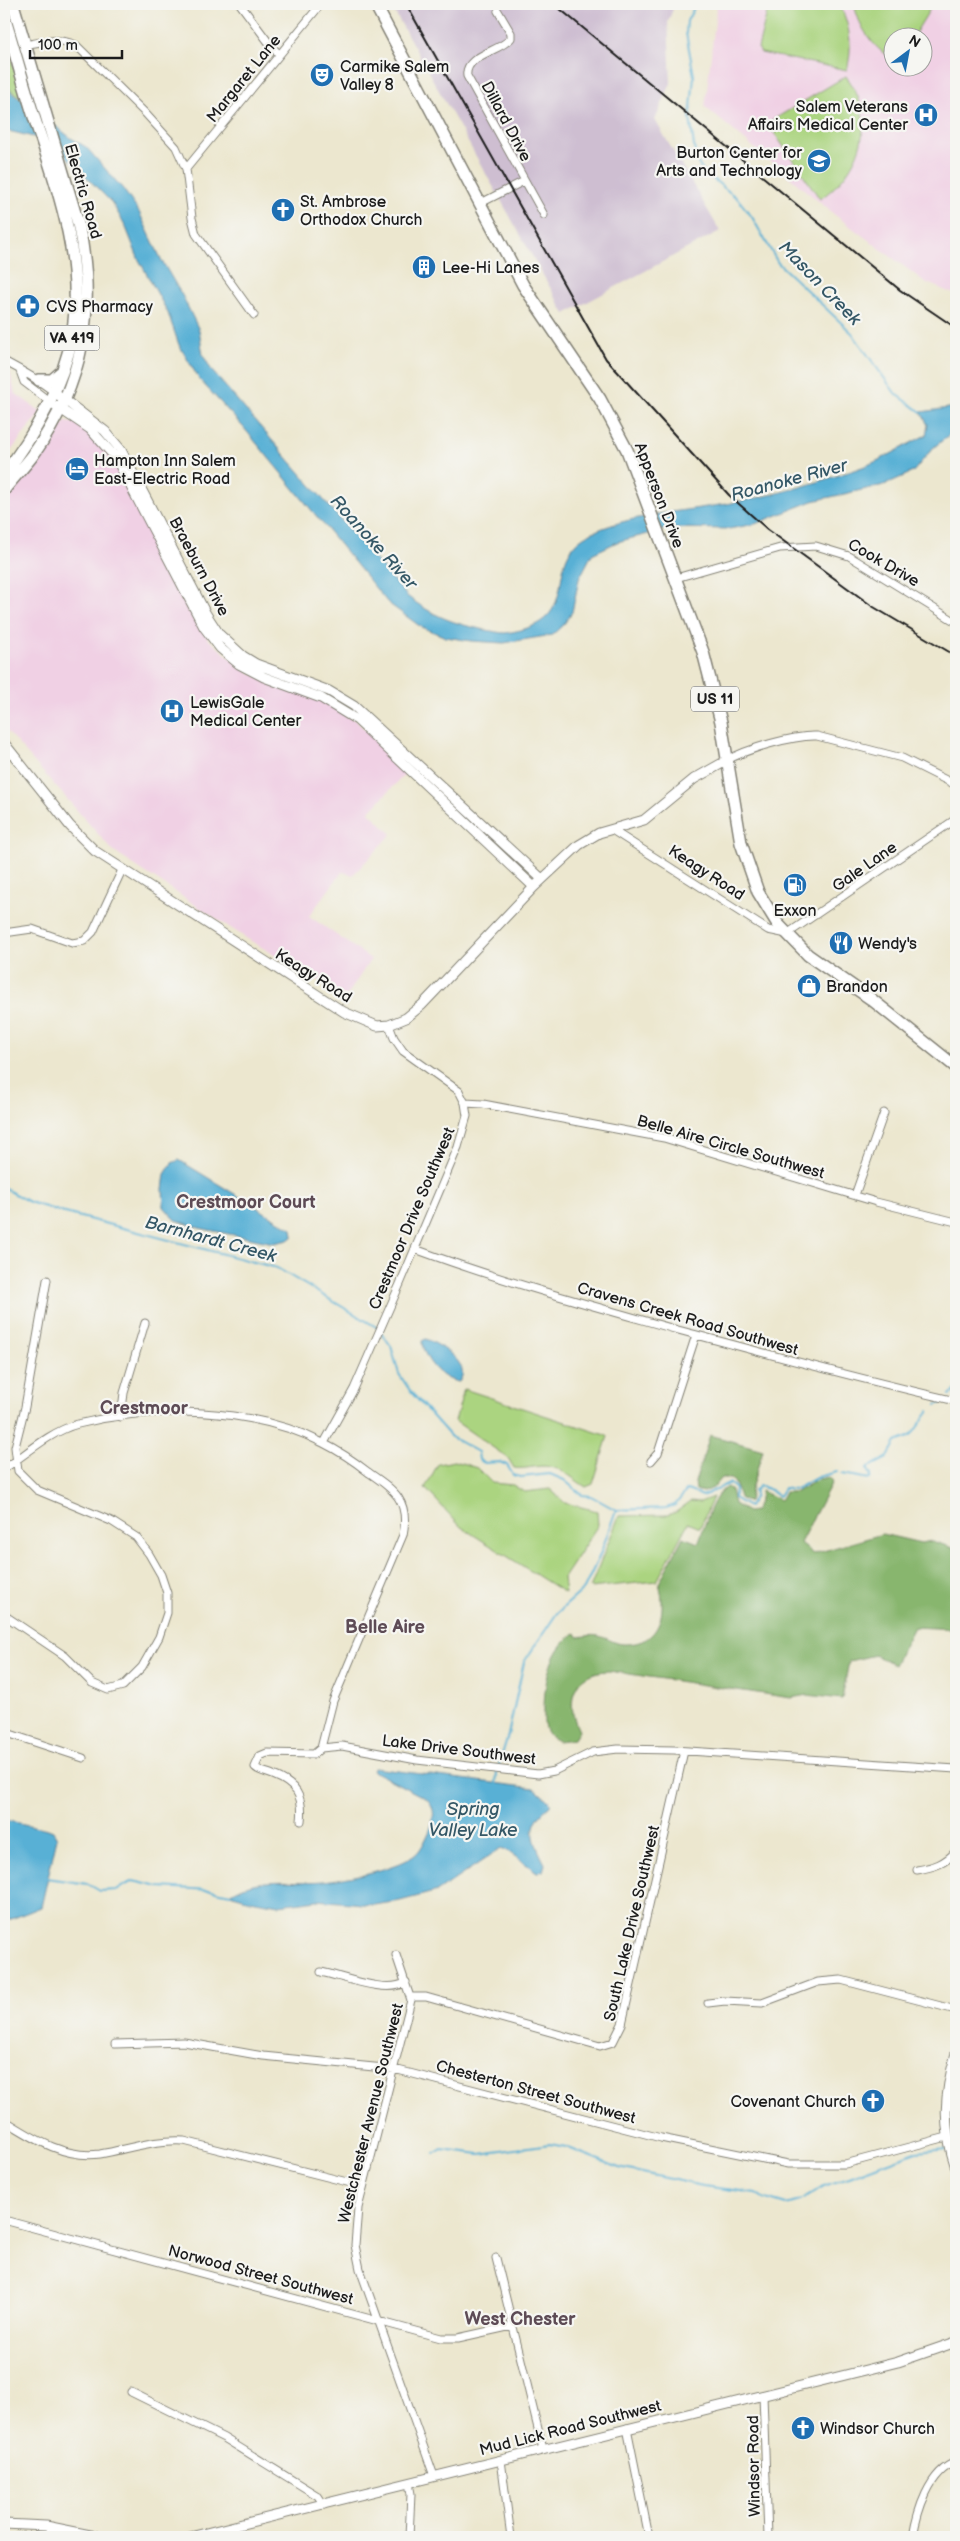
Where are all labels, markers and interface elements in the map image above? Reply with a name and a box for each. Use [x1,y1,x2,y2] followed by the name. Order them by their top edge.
[30,28,122,60] scale bar
[882,28,932,78] north arrow
[203,31,286,127] street label: Margaret Lane
[906,31,924,51] text: N
[38,36,78,55] text: 100 m
[340,58,449,95] place label: Carmike Salem Valley 8
[309,62,335,88] theatre icon: Carmike Salem Valley 8
[477,78,535,165] street label: Dillard Drive
[748,98,908,135] place label: Salem Veterans Affairs Medical Center
[913,102,939,128] hospital icon: Salem Veterans Affairs Medical Center
[60,142,105,241] street label: Electric Road
[656,144,803,181] place label: Burton Center for Arts and Technology
[806,148,832,174] school or university icon: Burton Center for Arts and Technology
[300,193,423,230] place label: St. Ambrose Orthodox Church
[270,197,296,223] church icon: St. Ambrose Orthodox Church
[774,237,866,331] water label: Mason Creek
[411,254,437,280] building icon: Lee-Hi Lanes
[442,259,540,278] place label: Lee-Hi Lanes
[15,293,41,319] pharmacy icon: CVS Pharmacy
[46,298,154,317] place label: CVS Pharmacy
[44,326,100,350] road number: VA 419
[630,440,688,551] street label: Apperson Drive
[94,452,236,489] place label: Hampton Inn Salem East-Electric Road
[729,454,851,506] water label: Roanoke River
[64,456,90,482] hotel icon: Hampton Inn Salem East-Electric Road
[326,491,422,595] water label: Roanoke River
[165,514,233,620] street label: Braeburn Drive
[844,535,923,592] street label: Cook Drive
[691,686,739,712] road number: US 11
[190,694,301,731] place label: LewisGale Medical Center
[159,698,185,724] hospital icon: LewisGale Medical Center
[829,838,901,896] street label: Gale Lane
[664,842,748,905] street label: Keagy Road
[782,872,808,898] fuel station icon: Exxon
[773,902,817,921] place label: Exxon
[828,930,854,956] restaurant icon: Wendy's
[858,935,917,954] place label: Wendy's
[271,945,355,1007] street label: Keagy Road
[796,973,822,999] shop icon: Brandon
[826,978,888,997] place label: Brandon
[635,1112,827,1183] street label: Belle Aire Circle Southwest
[365,1124,460,1313] street label: Crestmoor Drive Southwest
[176,1192,316,1213] district label: Crestmoor Court
[143,1212,280,1267] water label: Barnhardt Creek
[575,1279,800,1360] street label: Cravens Creek Road Southwest
[100,1398,189,1419] district label: Crestmoor
[345,1617,425,1638] district label: Belle Aire
[381,1732,537,1769] street label: Lake Drive Southwest
[428,1799,518,1841] water label: Spring Valley Lake
[601,1823,664,2023] street label: South Lake Drive Southwest
[335,2001,408,2225] street label: Westchester Avenue Southwest
[434,2057,638,2128] street label: Chesterton Street Southwest
[860,2088,886,2114] church icon: Covenant Church
[730,2093,856,2112] place label: Covenant Church
[166,2242,355,2309] street label: Norwood Street Southwest
[465,2309,576,2330] district label: West Chester
[478,2397,663,2460] street label: Mud Lick Road Southwest
[744,2415,765,2517] street label: Windsor Road
[790,2415,816,2441] church icon: Windsor Church
[820,2420,935,2439] place label: Windsor Church

